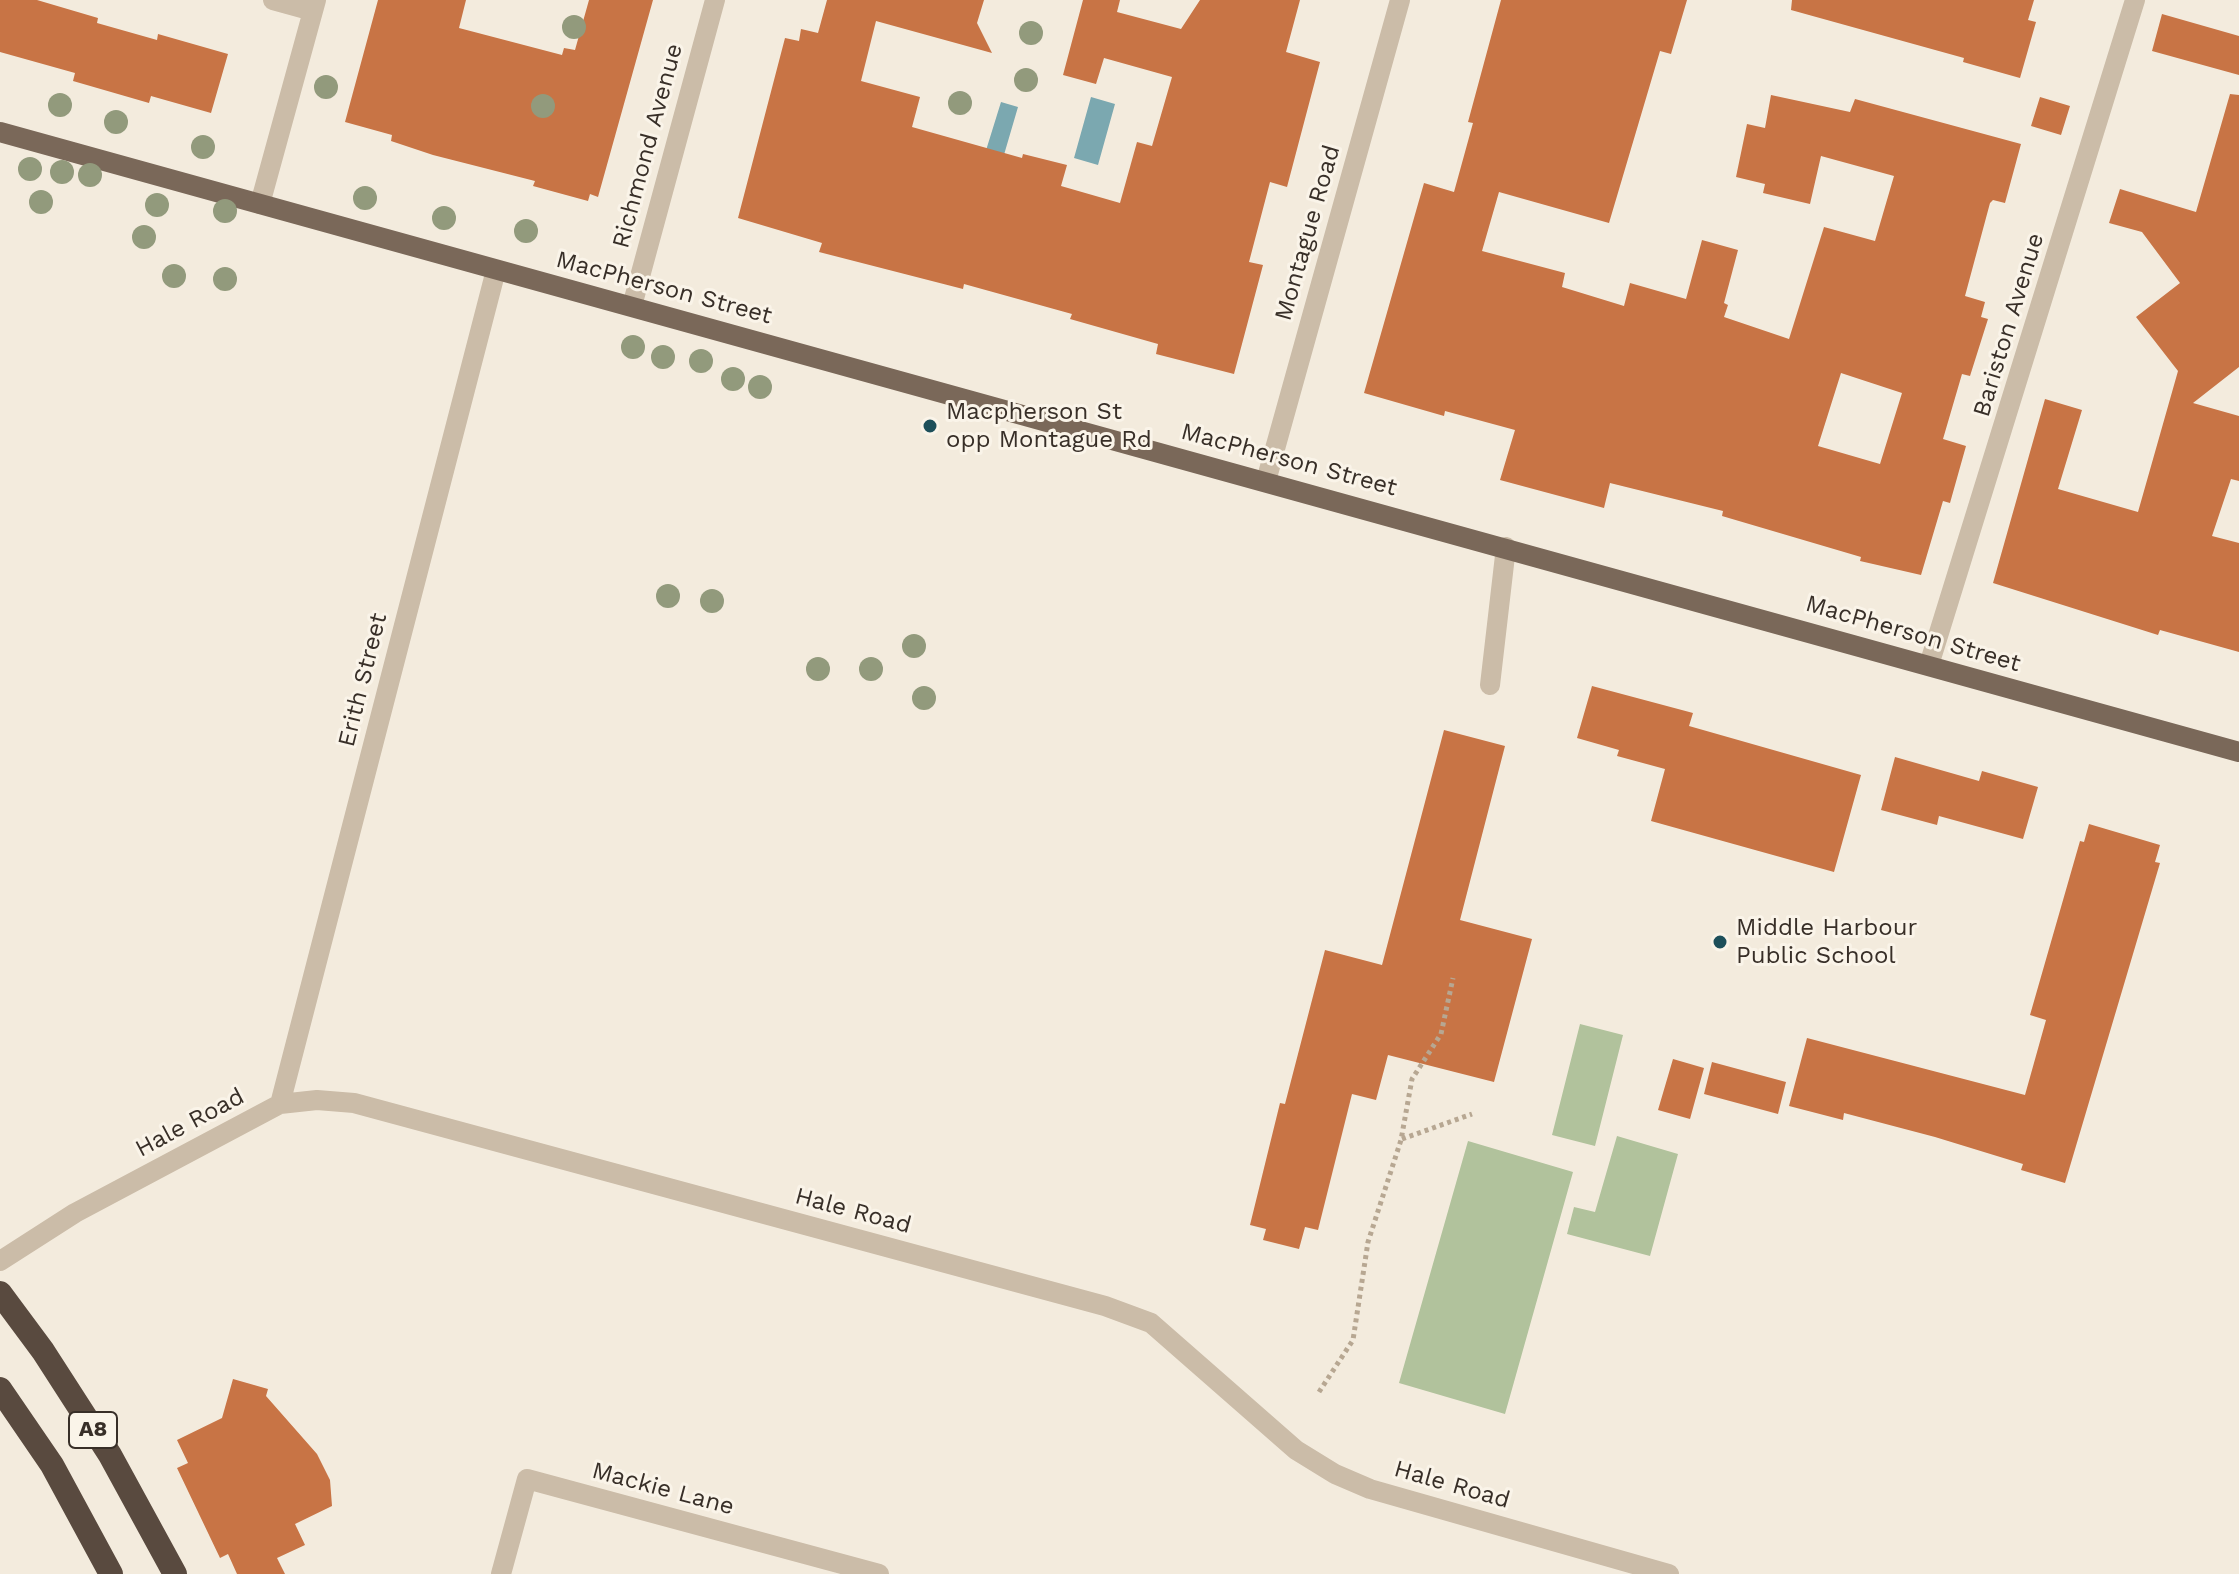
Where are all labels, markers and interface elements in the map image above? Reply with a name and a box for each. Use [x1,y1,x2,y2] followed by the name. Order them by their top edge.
[607,40,689,252] street label: Richmond Avenue
[1269,142,1347,324] street label: Montague Road
[1967,230,2051,420] street label: Bariston Avenue
[553,245,775,331] street label: MacPherson Street
[946,398,1152,454] place label: Macpherson St opp Montague Rd
[921,417,939,435] marker: Macpherson St opp Montague Rd
[1178,417,1400,503] street label: MacPherson Street
[1802,590,2024,678] street label: MacPherson Street
[332,610,394,750] street label: Erith Street
[1736,914,1917,970] place label: Middle Harbour Public School
[1711,933,1729,951] marker: Middle Harbour Public School
[131,1082,249,1164] street label: Hale Road
[792,1182,914,1240] street label: Hale Road
[69,1412,117,1448] road number: A8
[1391,1455,1513,1515] street label: Hale Road
[589,1456,737,1522] street label: Mackie Lane

